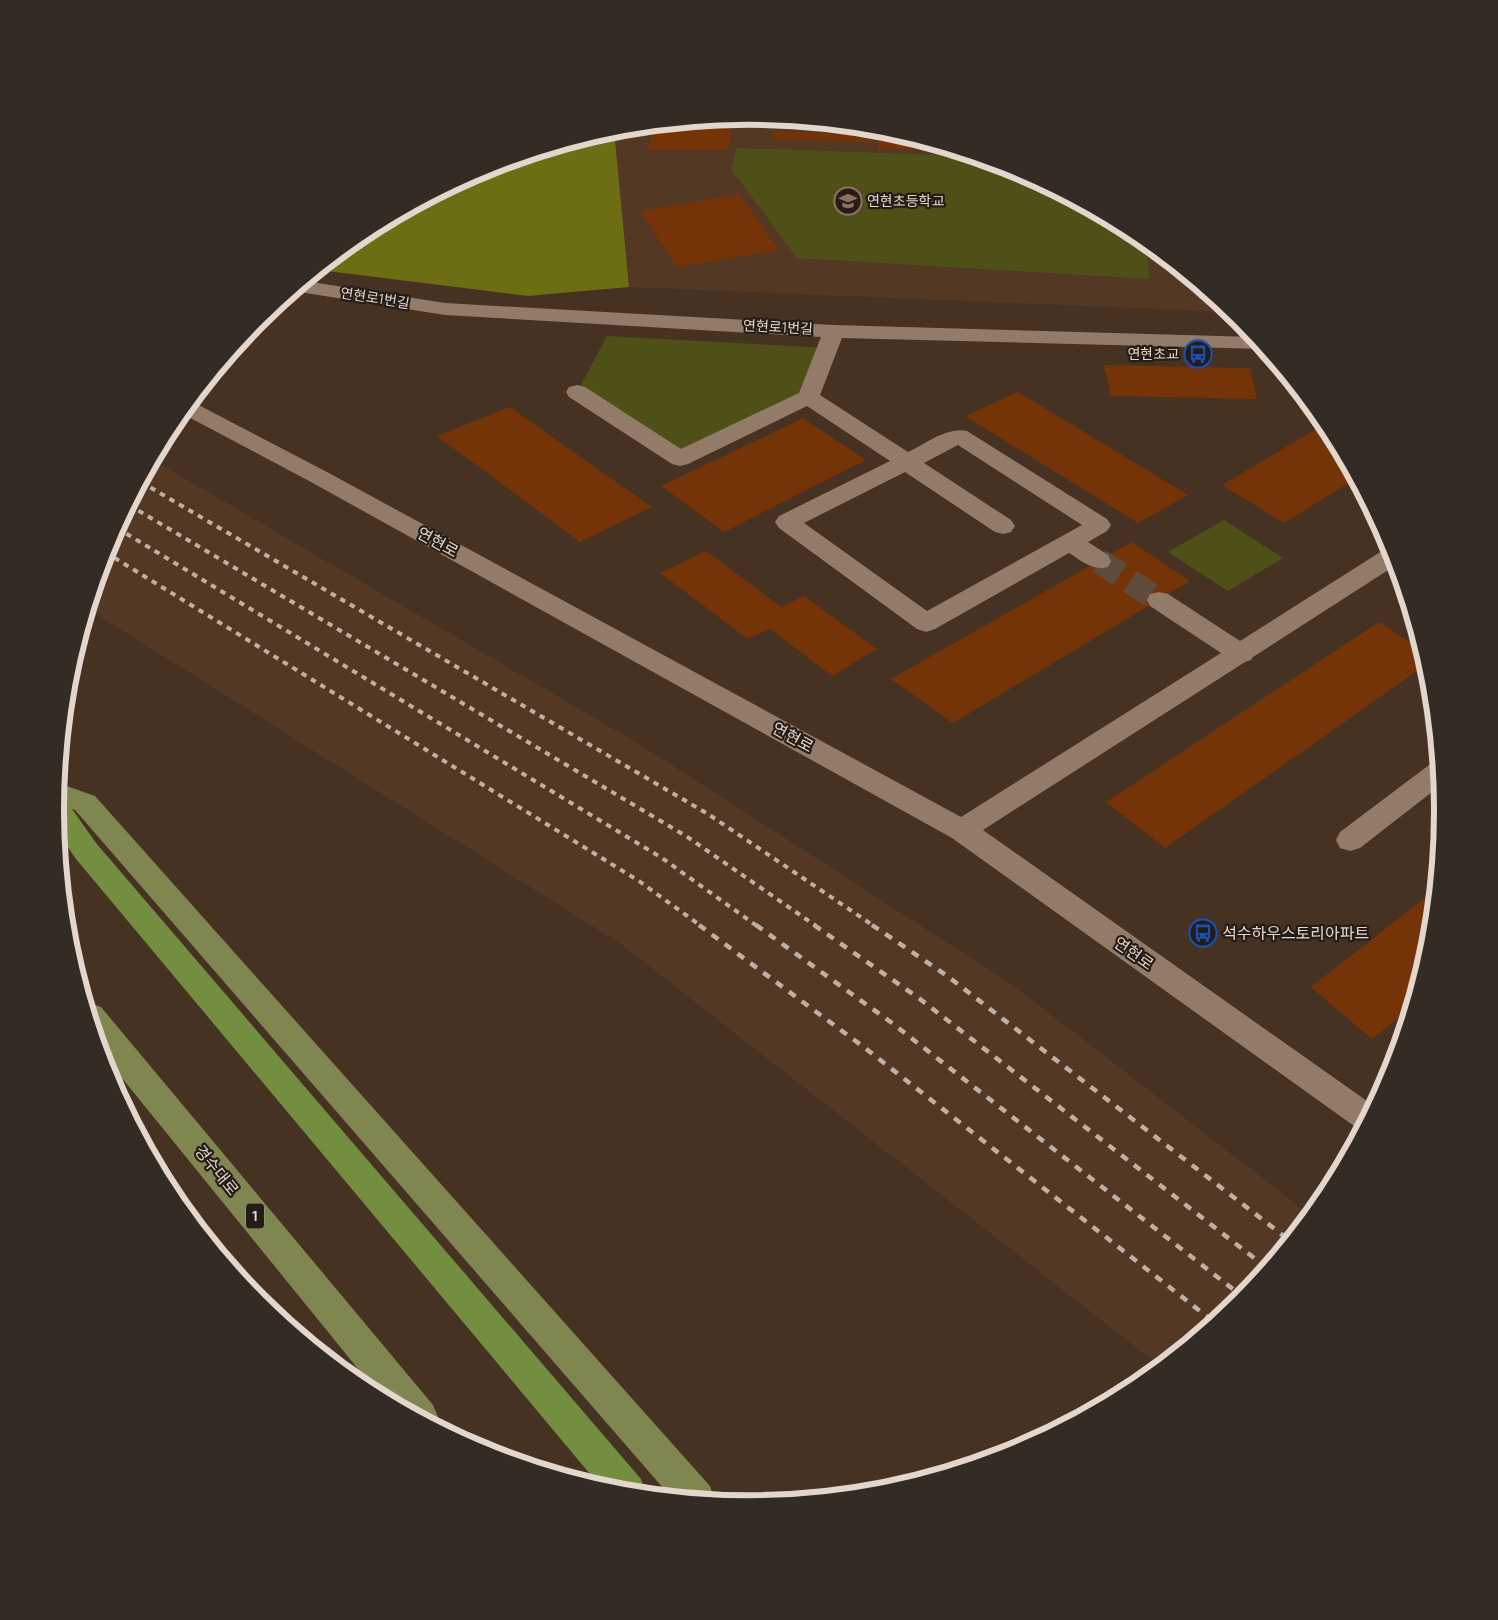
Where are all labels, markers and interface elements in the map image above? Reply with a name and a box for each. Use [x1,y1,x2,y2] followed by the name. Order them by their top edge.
[833,186,863,216] school or university icon: 연현초등학교
[867,191,944,210] place label: 연현초등학교
[339,283,411,312] street label: 연현로1번길
[743,315,813,338] street label: 연현로1번길
[1183,339,1213,369] bus stop icon: 연현초교
[1127,344,1179,363] place label: 연현초교
[413,522,463,562] street label: 연현로
[768,717,818,757] street label: 연현로
[1188,918,1218,948] bus stop icon: 석수하우스토리아파트
[1222,922,1369,944] place label: 석수하우스토리아파트
[1110,931,1159,975] street label: 연현로
[190,1140,244,1200] street label: 경수대로
[246,1204,264,1228] road number: 1

